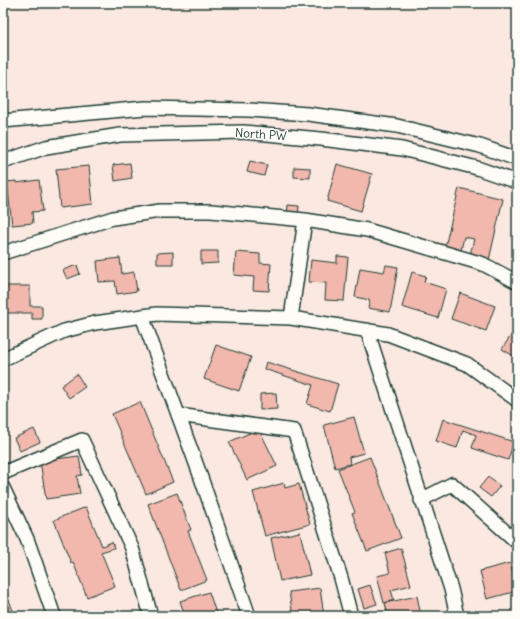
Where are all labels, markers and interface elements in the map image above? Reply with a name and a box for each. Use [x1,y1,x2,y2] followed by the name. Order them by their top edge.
[235,125,287,143] street label: North PW

